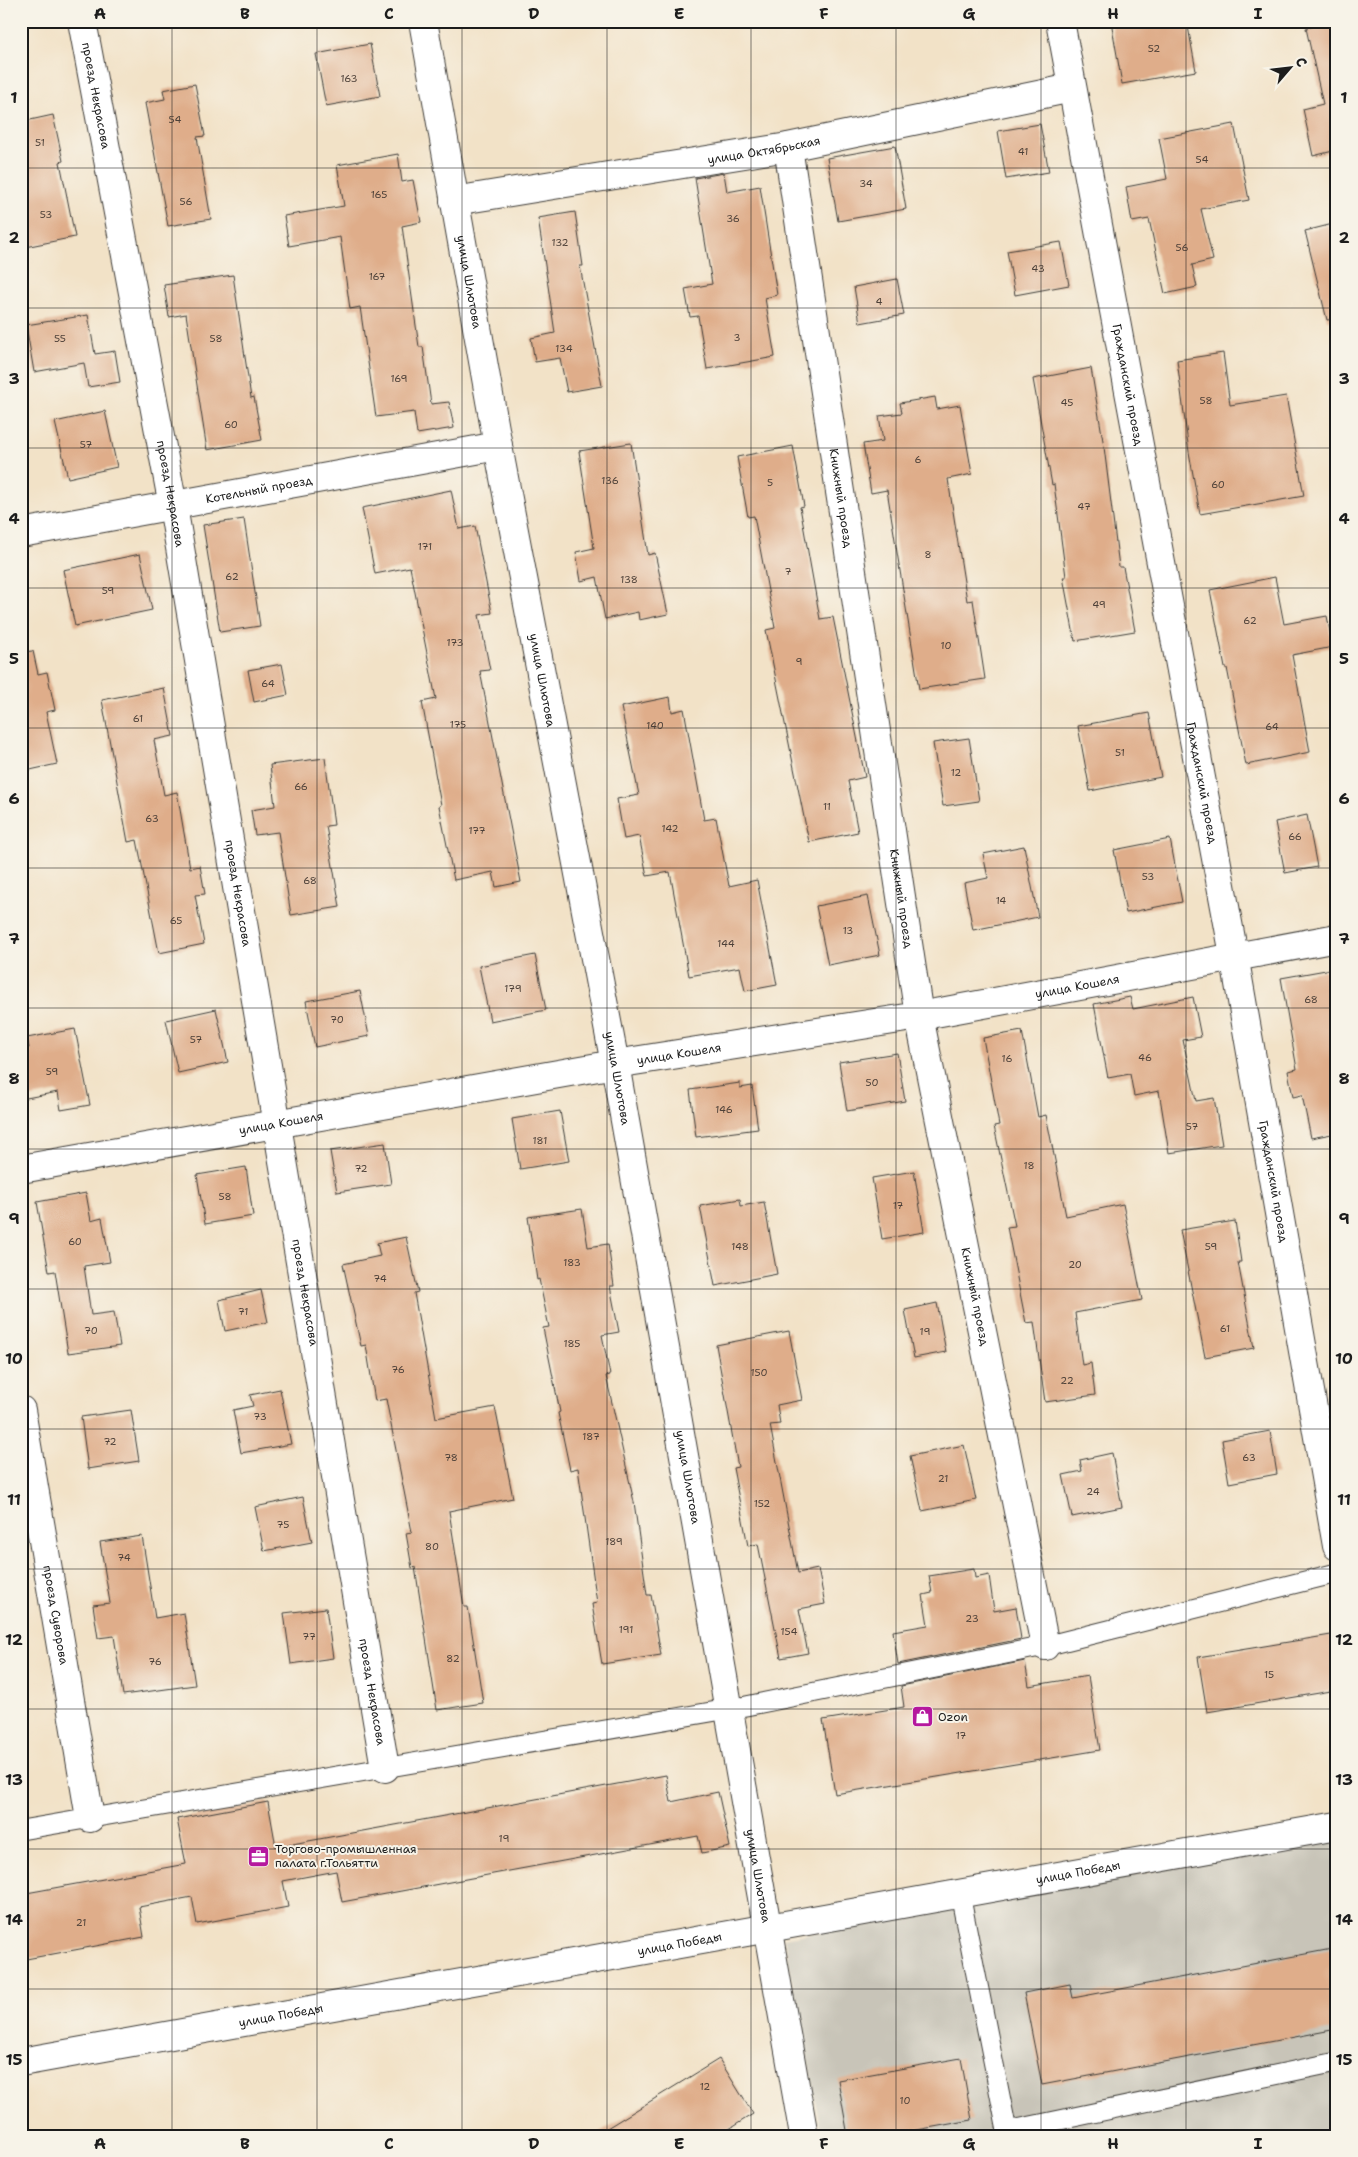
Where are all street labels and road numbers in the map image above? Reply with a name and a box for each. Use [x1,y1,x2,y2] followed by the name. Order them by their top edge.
[78,41,114,151] street label: проезд Некрасова
[706,132,822,168] street label: улица Октябрьская
[453,234,485,331] street label: улица Шлютова
[1109,323,1147,447] street label: Гражданский проезд
[153,439,188,549] street label: проезд Некрасова
[826,447,856,549] street label: Книжный проезд
[204,472,314,507] street label: Котельный проезд
[526,632,559,729] street label: улица Шлютова
[1183,721,1221,845] street label: Гражданский проезд
[221,838,255,948] street label: проезд Некрасова
[886,848,917,950] street label: Книжный проезд
[1034,971,1121,1002] street label: улица Кошеля
[601,1030,634,1127] street label: улица Шлютова
[636,1039,722,1068] street label: улица Кошеля
[238,1108,324,1138] street label: улица Кошеля
[1255,1119,1292,1244] street label: Гражданский проезд
[288,1238,322,1348] street label: проезд Некрасова
[957,1246,993,1348] street label: Книжный проезд
[672,1429,704,1526] street label: улица Шлютова
[39,1564,72,1667] street label: проезд Суворова
[355,1637,389,1747] street label: проезд Некрасова
[742,1828,774,1925] street label: улица Шлютова
[1035,1857,1122,1888] street label: улица Победы
[636,1928,723,1959] street label: улица Победы
[237,2000,324,2031] street label: улица Победы

